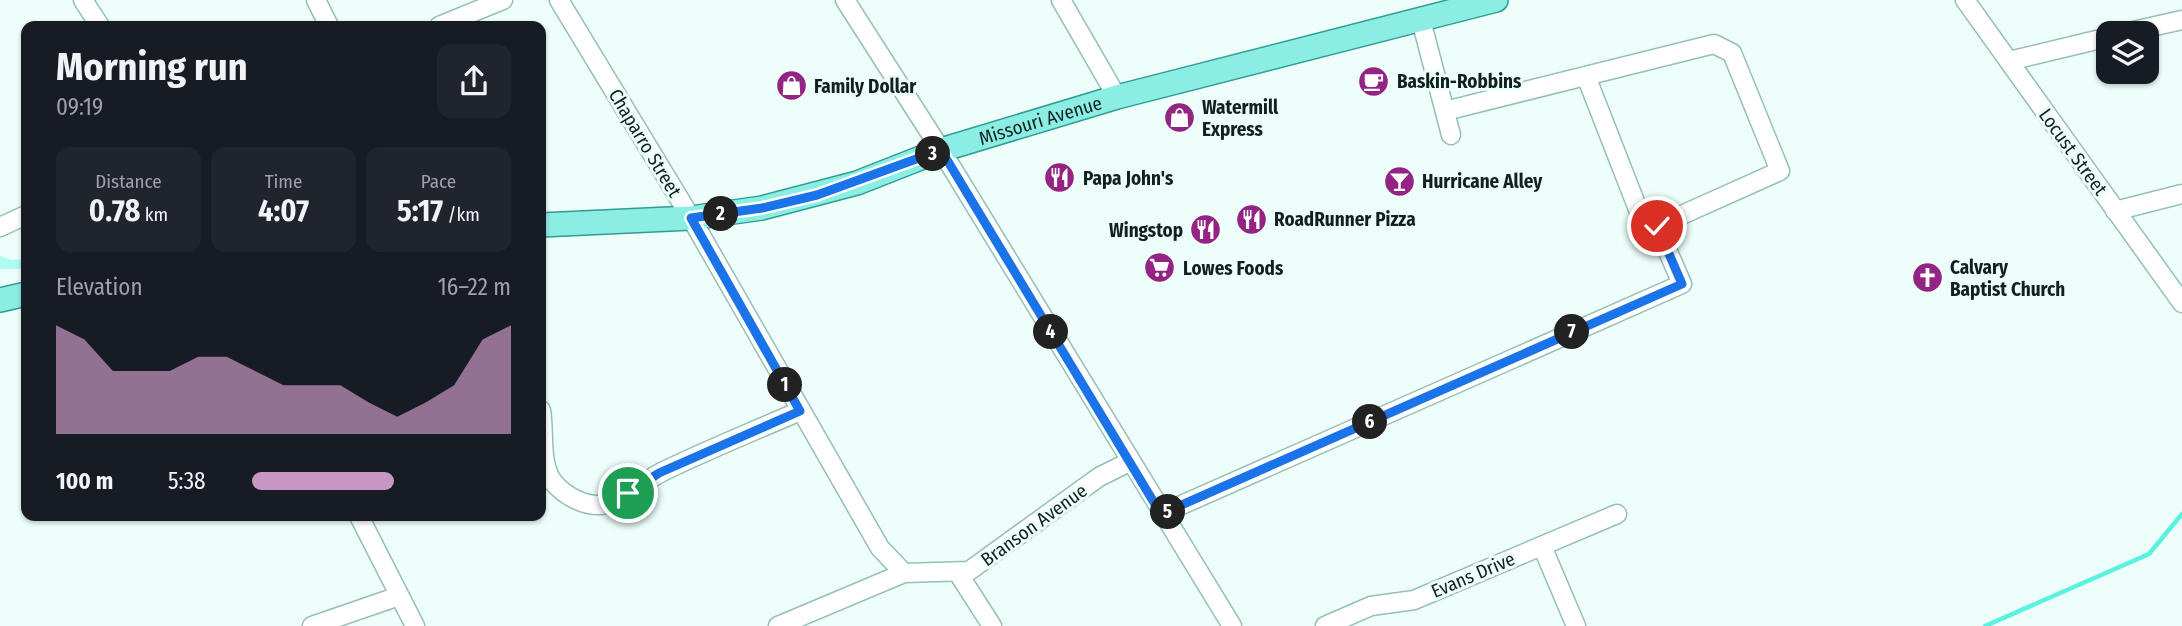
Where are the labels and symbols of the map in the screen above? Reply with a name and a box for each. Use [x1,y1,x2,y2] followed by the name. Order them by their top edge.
[1357,64,1391,98] cafe icon: Baskin-Robbins
[774,69,808,103] shop icon: Family Dollar
[1397,70,1522,93] place label: Baskin-Robbins
[814,75,917,98] place label: Family Dollar
[604,85,687,202] street label: Chaparro Street
[976,91,1105,149] street label: Missouri Avenue
[1202,96,1279,141] place label: Watermill Express
[1162,101,1196,135] shop icon: Watermill Express
[2034,104,2113,200] street label: Locust Street
[916,136,950,172] pin: 3
[1043,161,1077,195] restaurant icon: Papa John's
[1382,164,1416,198] bar icon: Hurricane Alley
[1083,167,1174,190] place label: Papa John's
[1422,170,1543,193] place label: Hurricane Alley
[704,196,738,232] pin: 2
[1627,196,1687,256] pin
[1234,202,1268,236] restaurant icon: RoadRunner Pizza
[1274,208,1416,231] place label: RoadRunner Pizza
[1189,213,1223,247] restaurant icon: Wingstop
[1109,219,1183,242] place label: Wingstop
[1143,251,1177,285] supermarket icon: Lowes Foods
[1950,256,2065,301] place label: Calvary Baptist Church
[1183,257,1284,280] place label: Lowes Foods
[1910,261,1944,295] church icon: Calvary Baptist Church
[1034,314,1068,350] pin: 4
[1554,314,1590,350] pin: 7
[768,368,802,402] pin: 1
[1352,404,1388,440] pin: 6
[598,463,658,523] pin
[976,479,1092,571] street label: Branson Avenue
[1150,494,1186,530] pin: 5
[1428,547,1518,603] street label: Evans Drive

